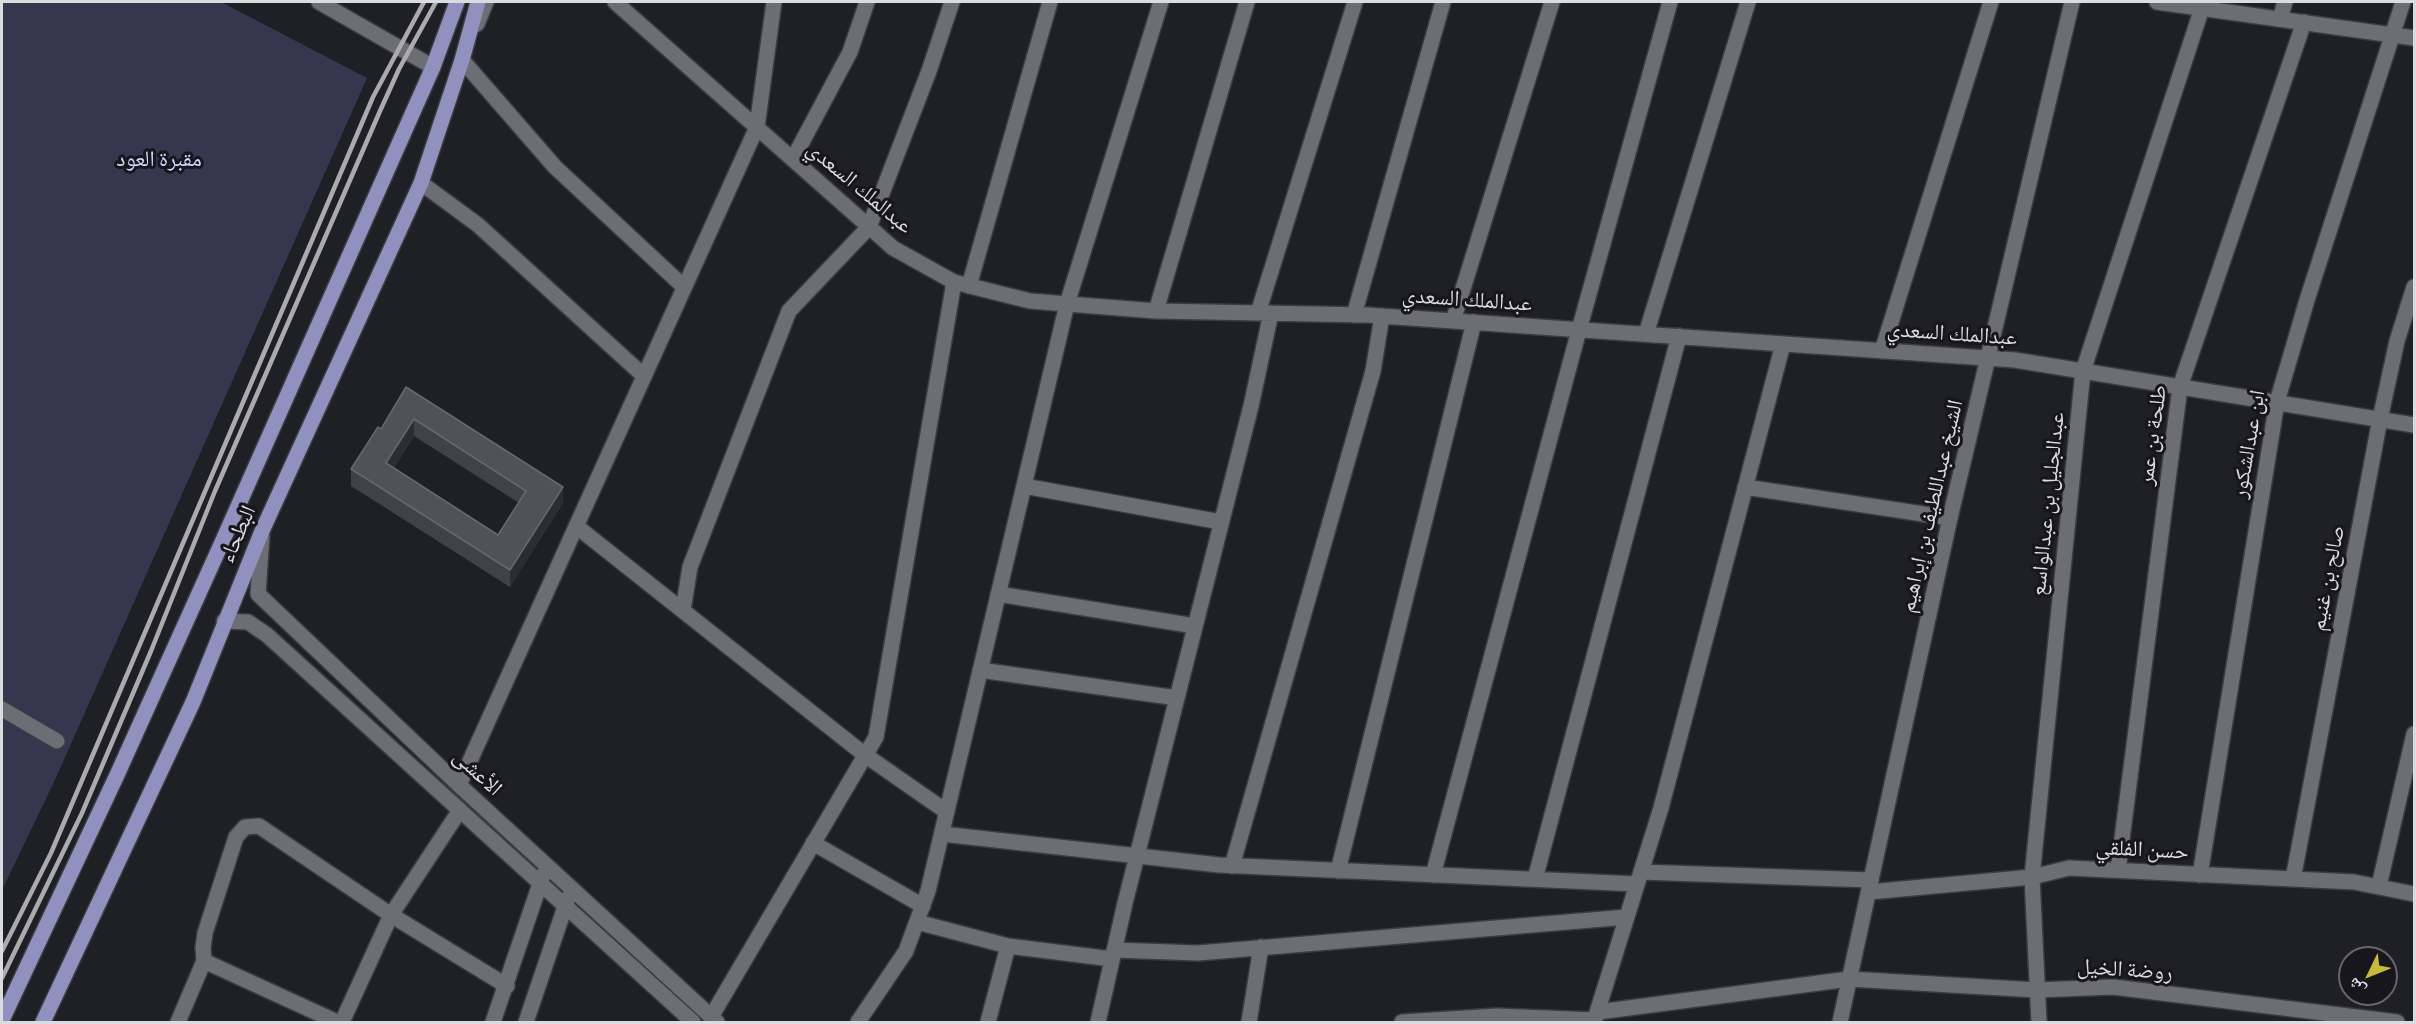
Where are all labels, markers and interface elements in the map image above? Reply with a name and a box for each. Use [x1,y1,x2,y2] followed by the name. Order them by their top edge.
[802,135,918,239] street label: عبدالملك السعدي
[116,146,202,172] park label: مقبرة العود
[1401,281,1533,317] street label: عبدالملك السعدي
[1886,315,2018,351] street label: عبدالملك السعدي
[2132,383,2172,487] street label: طلحة بن عمر
[2225,388,2271,500] street label: ابن عبدالشكور
[1894,397,1968,615] street label: الشيخ عبداللطيف بن إبراهيم
[2024,411,2070,597] street label: عبدالجليل بن عبدالواسع
[213,501,261,567] street label: البطحاء
[2304,523,2350,633] street label: صالح بن غنيم
[448,743,508,801] street label: الأعشى
[2095,833,2189,865] street label: حسن الفلقي
[2338,946,2398,1006] north arrow
[2076,952,2174,986] street label: روضة الخيل
[2343,975,2369,1000] text: ش

